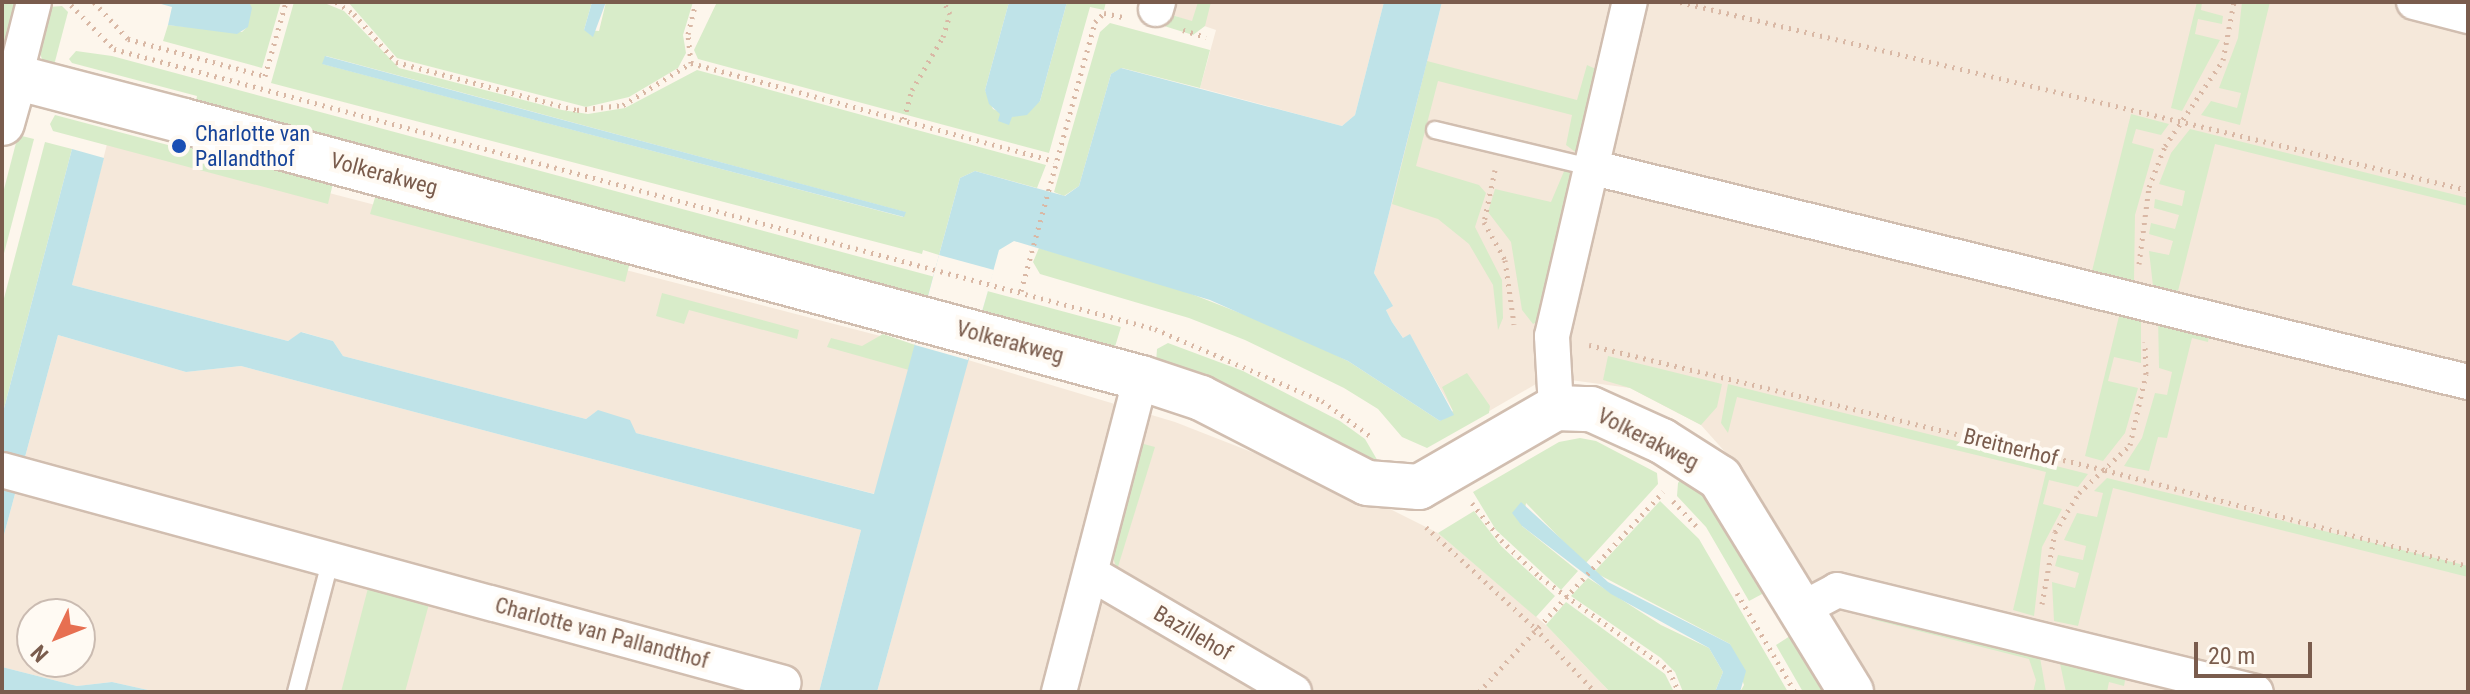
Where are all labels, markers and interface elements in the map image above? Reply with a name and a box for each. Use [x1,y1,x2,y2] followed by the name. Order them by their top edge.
[195,120,310,172] place label: Charlotte van Pallandthof
[170,137,188,155] marker: Charlotte van Pallandthof
[327,147,441,201] street label: Volkerakweg
[953,315,1067,369] street label: Volkerakweg
[1593,402,1703,476] street label: Volkerakweg
[1961,422,2061,472] street label: Breitnerhof
[492,592,712,674] street label: Charlotte van Pallandthof
[16,598,96,678] north arrow
[1149,600,1237,666] street label: Bazillehof
[2198,626,2316,676] scale bar
[26,640,53,667] text: N
[2208,642,2255,670] text: 20 m

